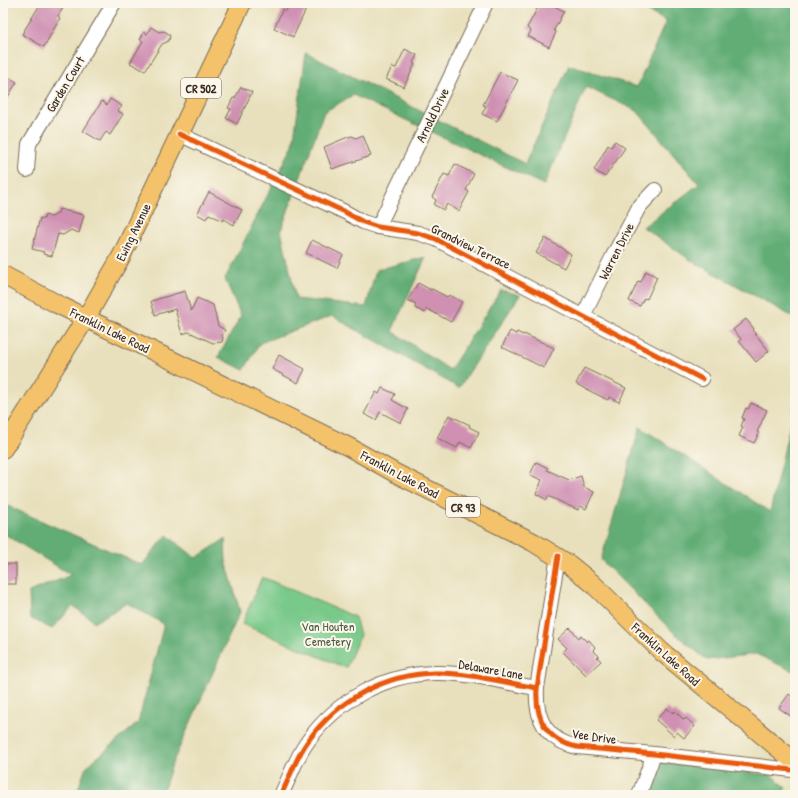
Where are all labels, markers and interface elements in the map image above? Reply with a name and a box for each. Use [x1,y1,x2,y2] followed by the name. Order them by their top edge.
[41,52,89,115] street label: Garden Court
[181,78,221,98] road number: CR 502
[411,85,453,145] street label: Arnold Drive
[111,200,155,264] street label: Ewing Avenue
[428,219,514,273] street label: Grandview Terrace
[594,219,638,283] street label: Warren Drive
[66,303,153,357] street label: Franklin Lake Road
[357,445,442,502] street label: Franklin Lake Road
[446,497,480,517] road number: CR 93
[301,617,355,650] park label: Van Houten Cemetery
[627,618,704,690] street label: Franklin Lake Road
[457,654,525,684] street label: Delaware Lane
[570,724,618,748] street label: Vee Drive

